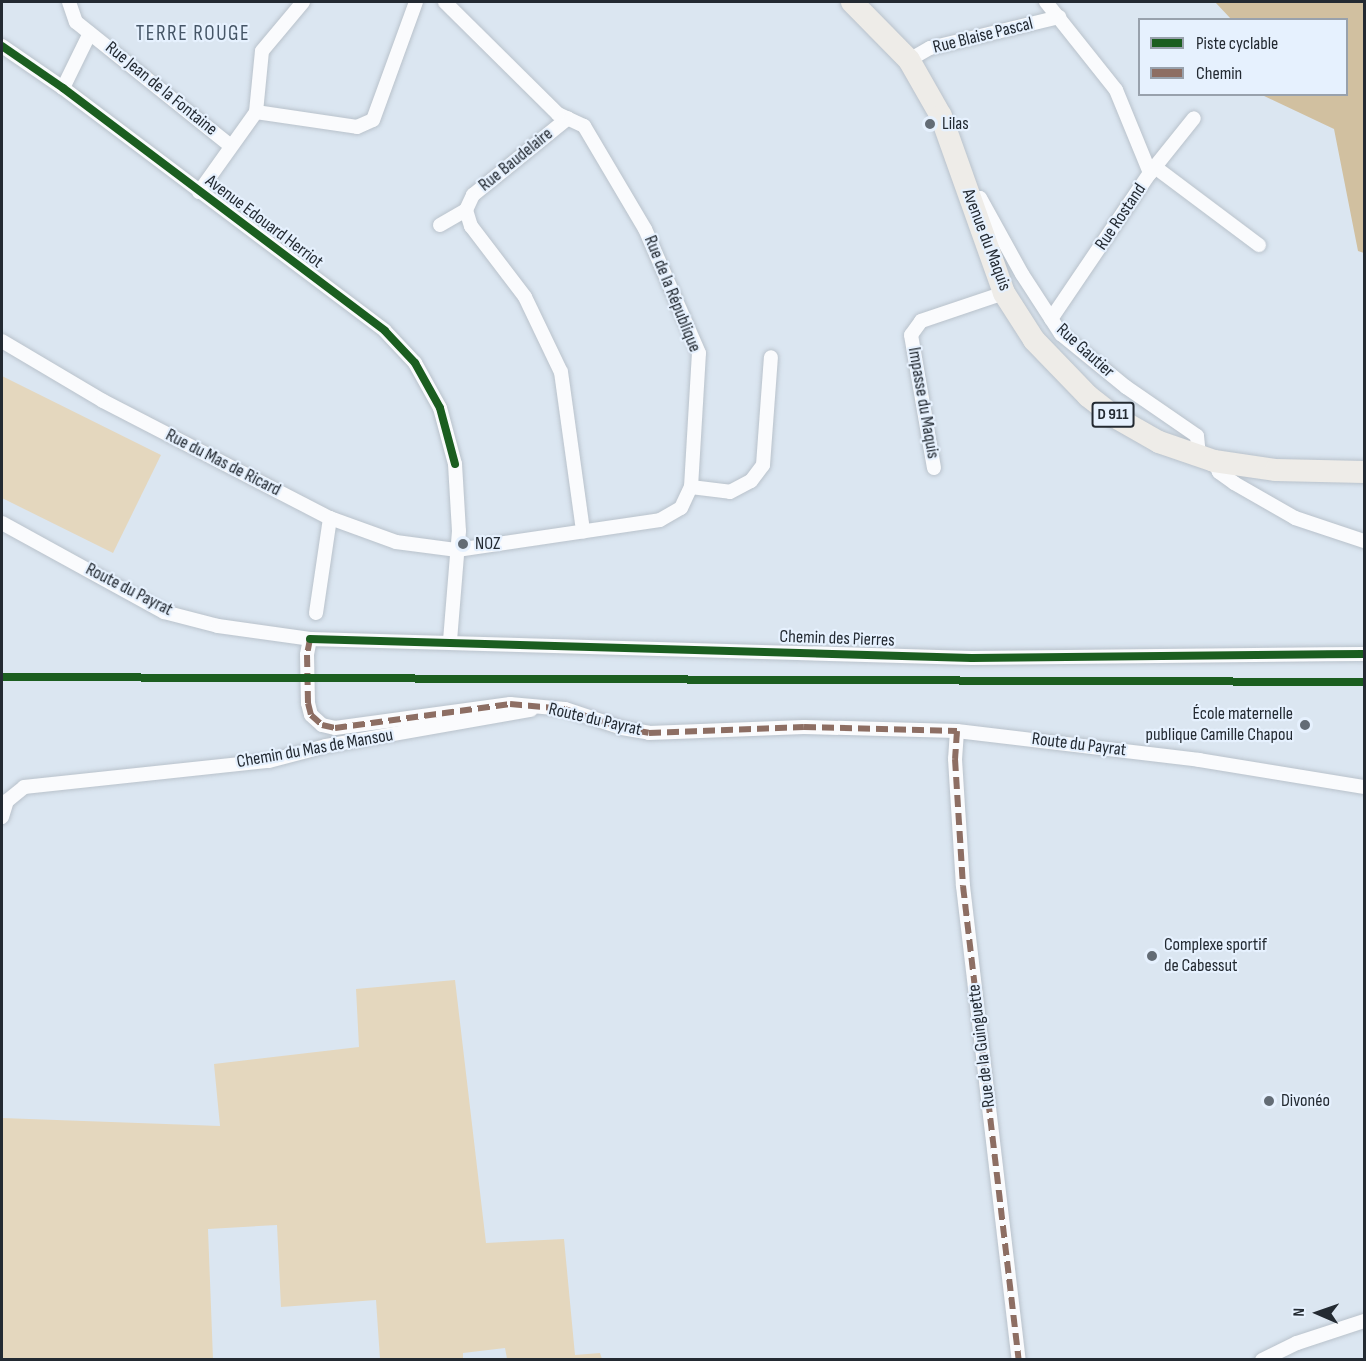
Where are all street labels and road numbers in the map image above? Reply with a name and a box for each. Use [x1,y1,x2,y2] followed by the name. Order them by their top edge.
[931,13,1035,59] street label: Rue Blaise Pascal
[101,37,221,141] street label: Rue Jean de la Fontaine
[475,124,557,196] street label: Rue Baudelaire
[201,171,327,273] street label: Avenue Edouard Herriot
[1091,180,1151,254] street label: Rue Rostand
[957,186,1015,294] street label: Avenue du Maquis
[639,233,705,355] street label: Rue de la République
[1052,319,1118,383] street label: Rue Gautier
[903,346,943,460] street label: Impasse du Maquis
[1090,402,1136,428] road number: D 911
[162,425,284,501] street label: Rue du Mas de Ricard
[82,559,176,621] street label: Route du Payrat
[779,626,895,652] street label: Chemin des Pierres
[546,699,644,741] street label: Route du Payrat
[235,725,395,773] street label: Chemin du Mas de Mansou
[1031,729,1127,761] street label: Route du Payrat
[964,983,1000,1109] street label: Rue de la Guinguette

